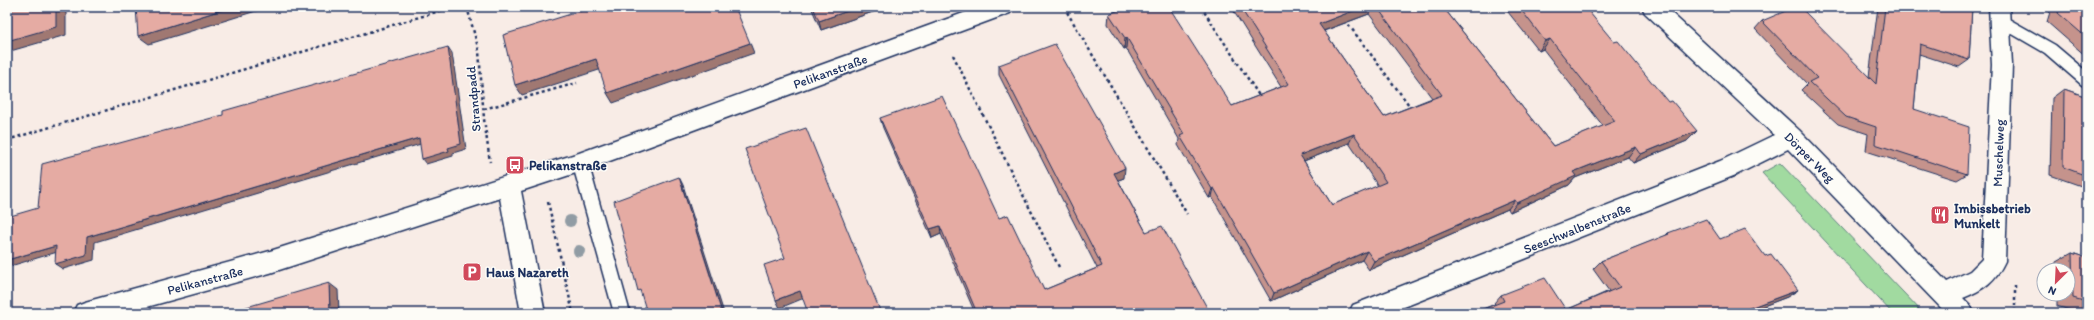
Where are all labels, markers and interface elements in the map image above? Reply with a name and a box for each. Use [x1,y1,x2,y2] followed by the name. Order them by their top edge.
[791,51,869,92] street label: Pelikanstraße
[463,66,484,132] street label: Strandpadd
[1990,119,2007,187] street label: Muschelweg
[1781,129,1838,186] street label: Dörper Weg
[504,154,526,176] bus stop icon: Pelikanstraße
[529,158,607,173] place label: Pelikanstraße
[1521,200,1633,257] street label: Seeschwalbenstraße
[1954,201,2031,231] place label: Imbissbetrieb Munkelt
[1929,204,1951,226] restaurant icon: Imbissbetrieb Munkelt
[461,261,483,283] parking icon: Haus Nazareth
[2036,262,2076,302] north arrow
[166,263,245,298] street label: Pelikanstraße
[486,265,569,280] place label: Haus Nazareth
[2046,283,2058,298] text: N

